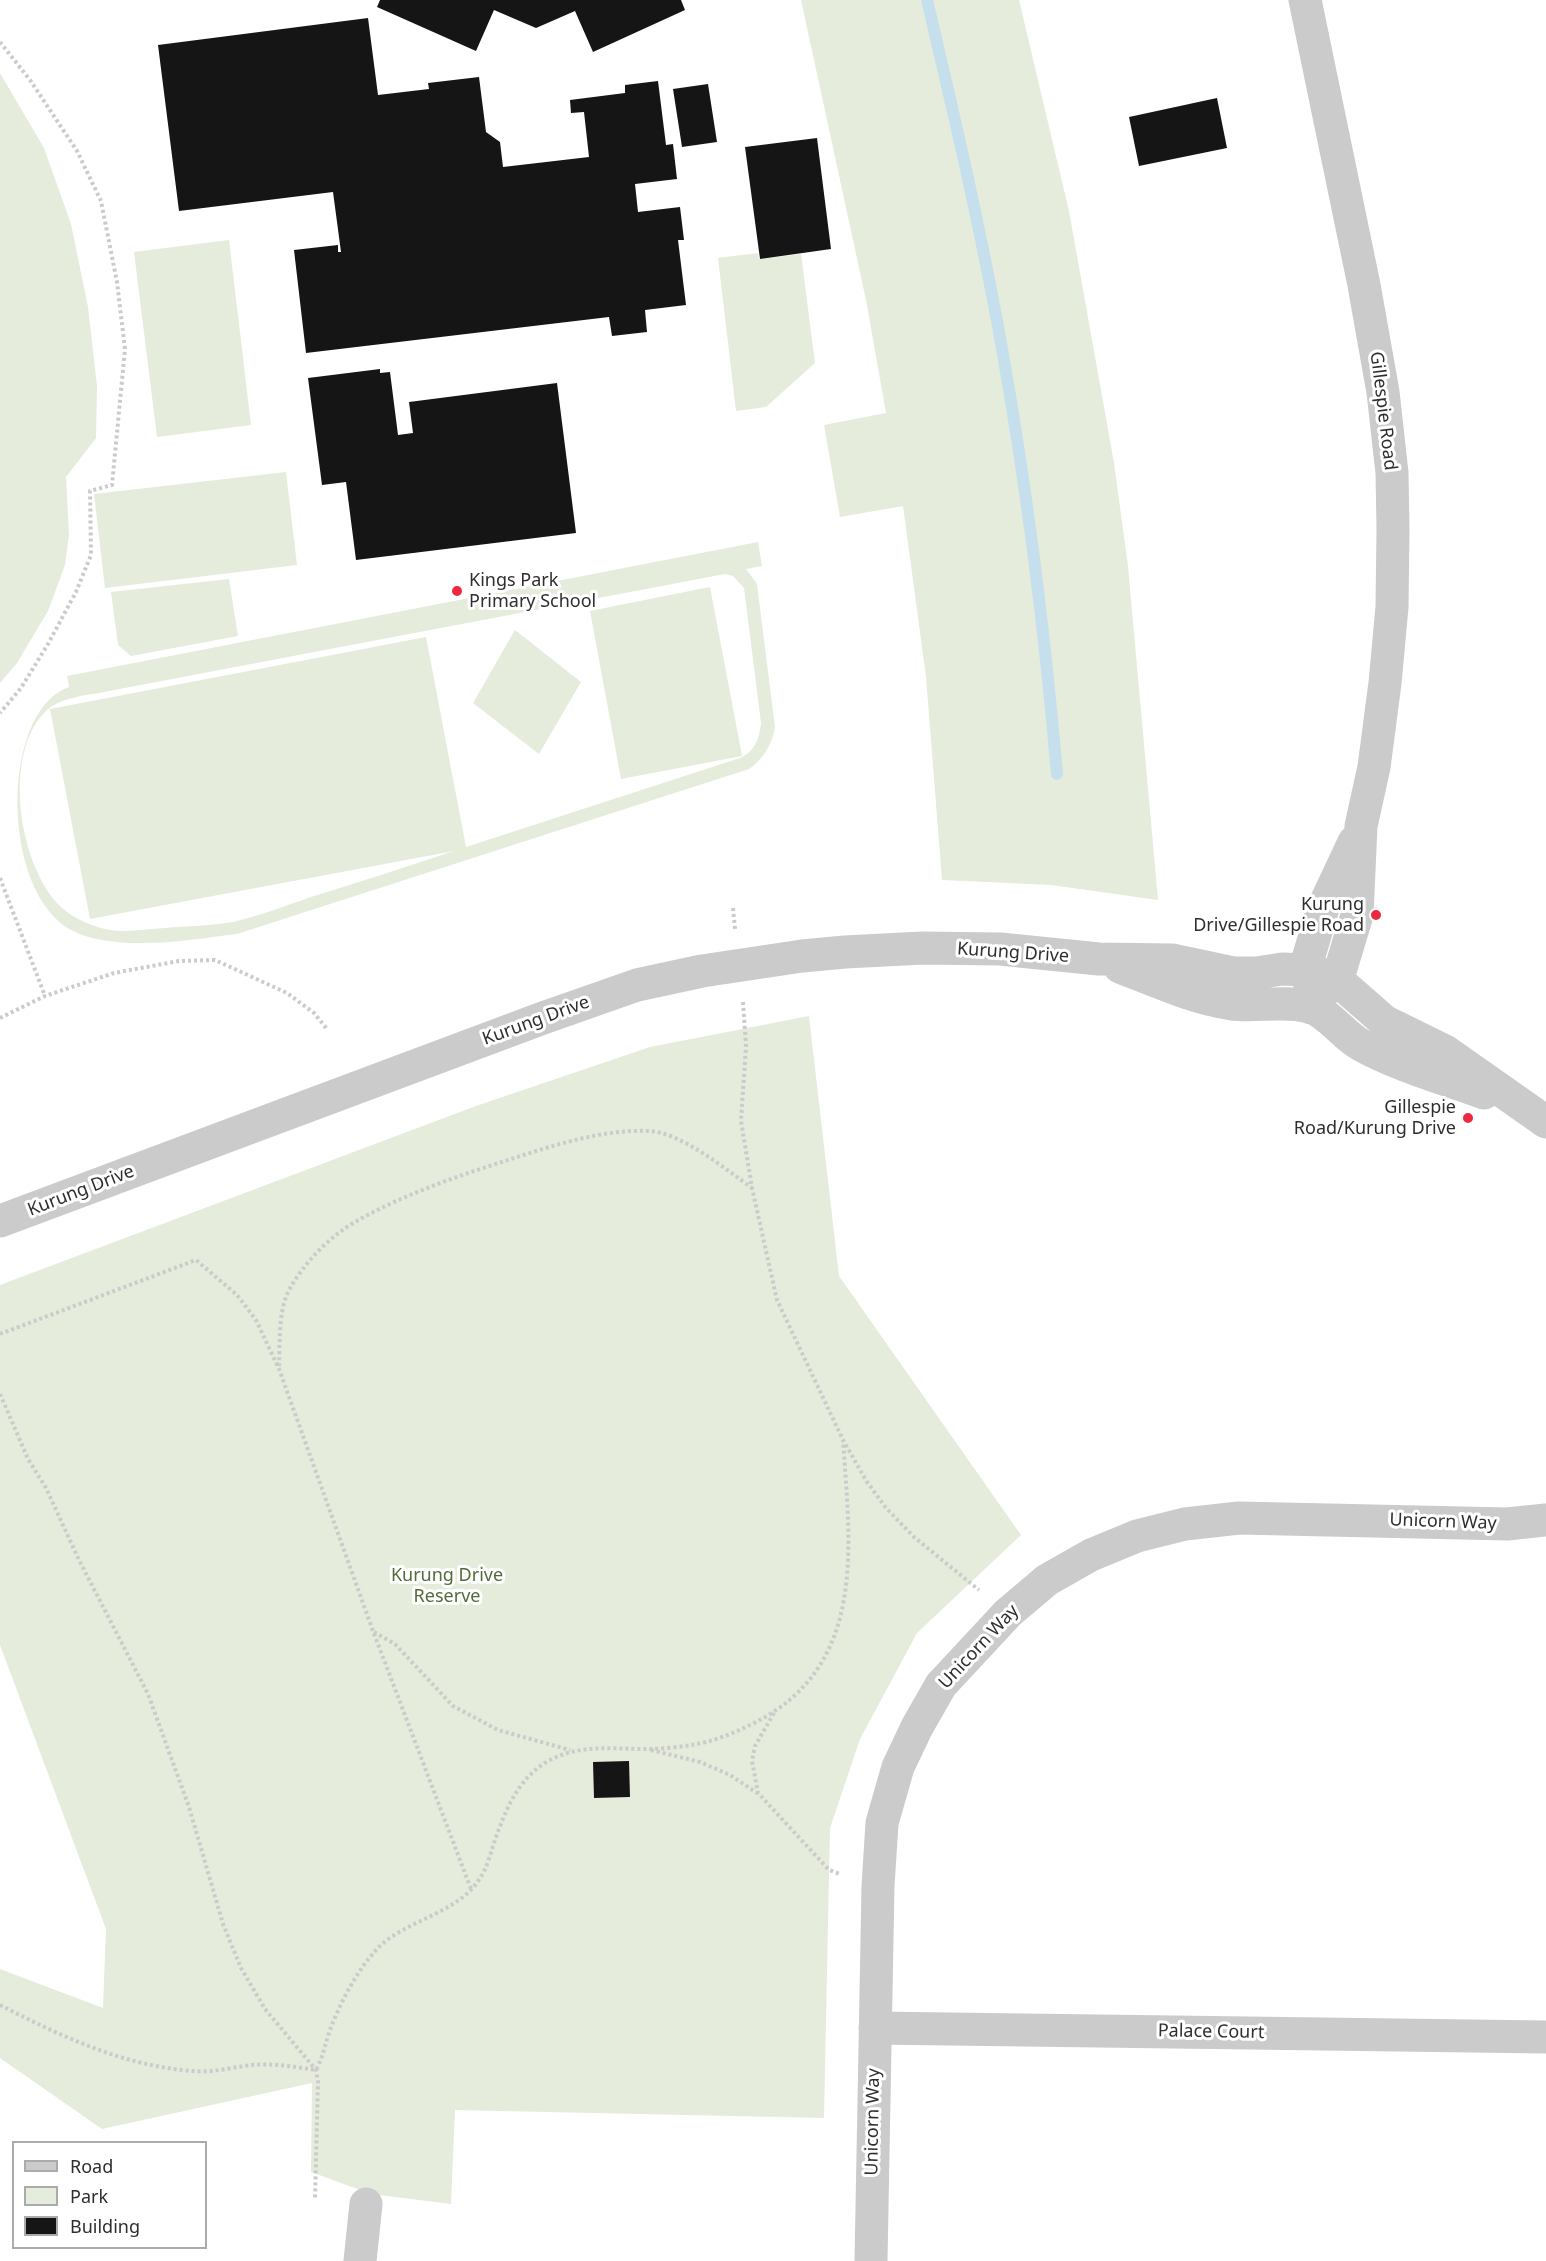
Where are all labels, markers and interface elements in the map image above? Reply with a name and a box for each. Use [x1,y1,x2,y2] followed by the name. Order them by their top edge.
[1365,350,1401,472] street label: Gillespie Road
[469,570,596,612] place label: Kings Park Primary School
[450,584,464,598] marker: Kings Park Primary School
[1193,894,1364,936] place label: Kurung Drive/Gillespie Road
[1369,908,1383,922] marker: Kurung Drive/Gillespie Road
[956,938,1070,968] street label: Kurung Drive
[480,992,592,1050] street label: Kurung Drive
[1294,1097,1456,1140] place label: Gillespie Road/Kurung Drive
[1461,1111,1475,1125] marker: Gillespie Road/Kurung Drive
[25,1161,137,1221] street label: Kurung Drive
[1389,1509,1497,1535] street label: Unicorn Way
[391,1565,503,1608] park label: Kurung Drive Reserve
[934,1600,1024,1694] street label: Unicorn Way
[1158,2020,1264,2044] street label: Palace Court
[861,2068,885,2176] street label: Unicorn Way
[12,2141,207,2249] legend
[70,2154,113,2178] text: Road
[70,2184,108,2208] text: Park
[70,2214,140,2238] text: Building

